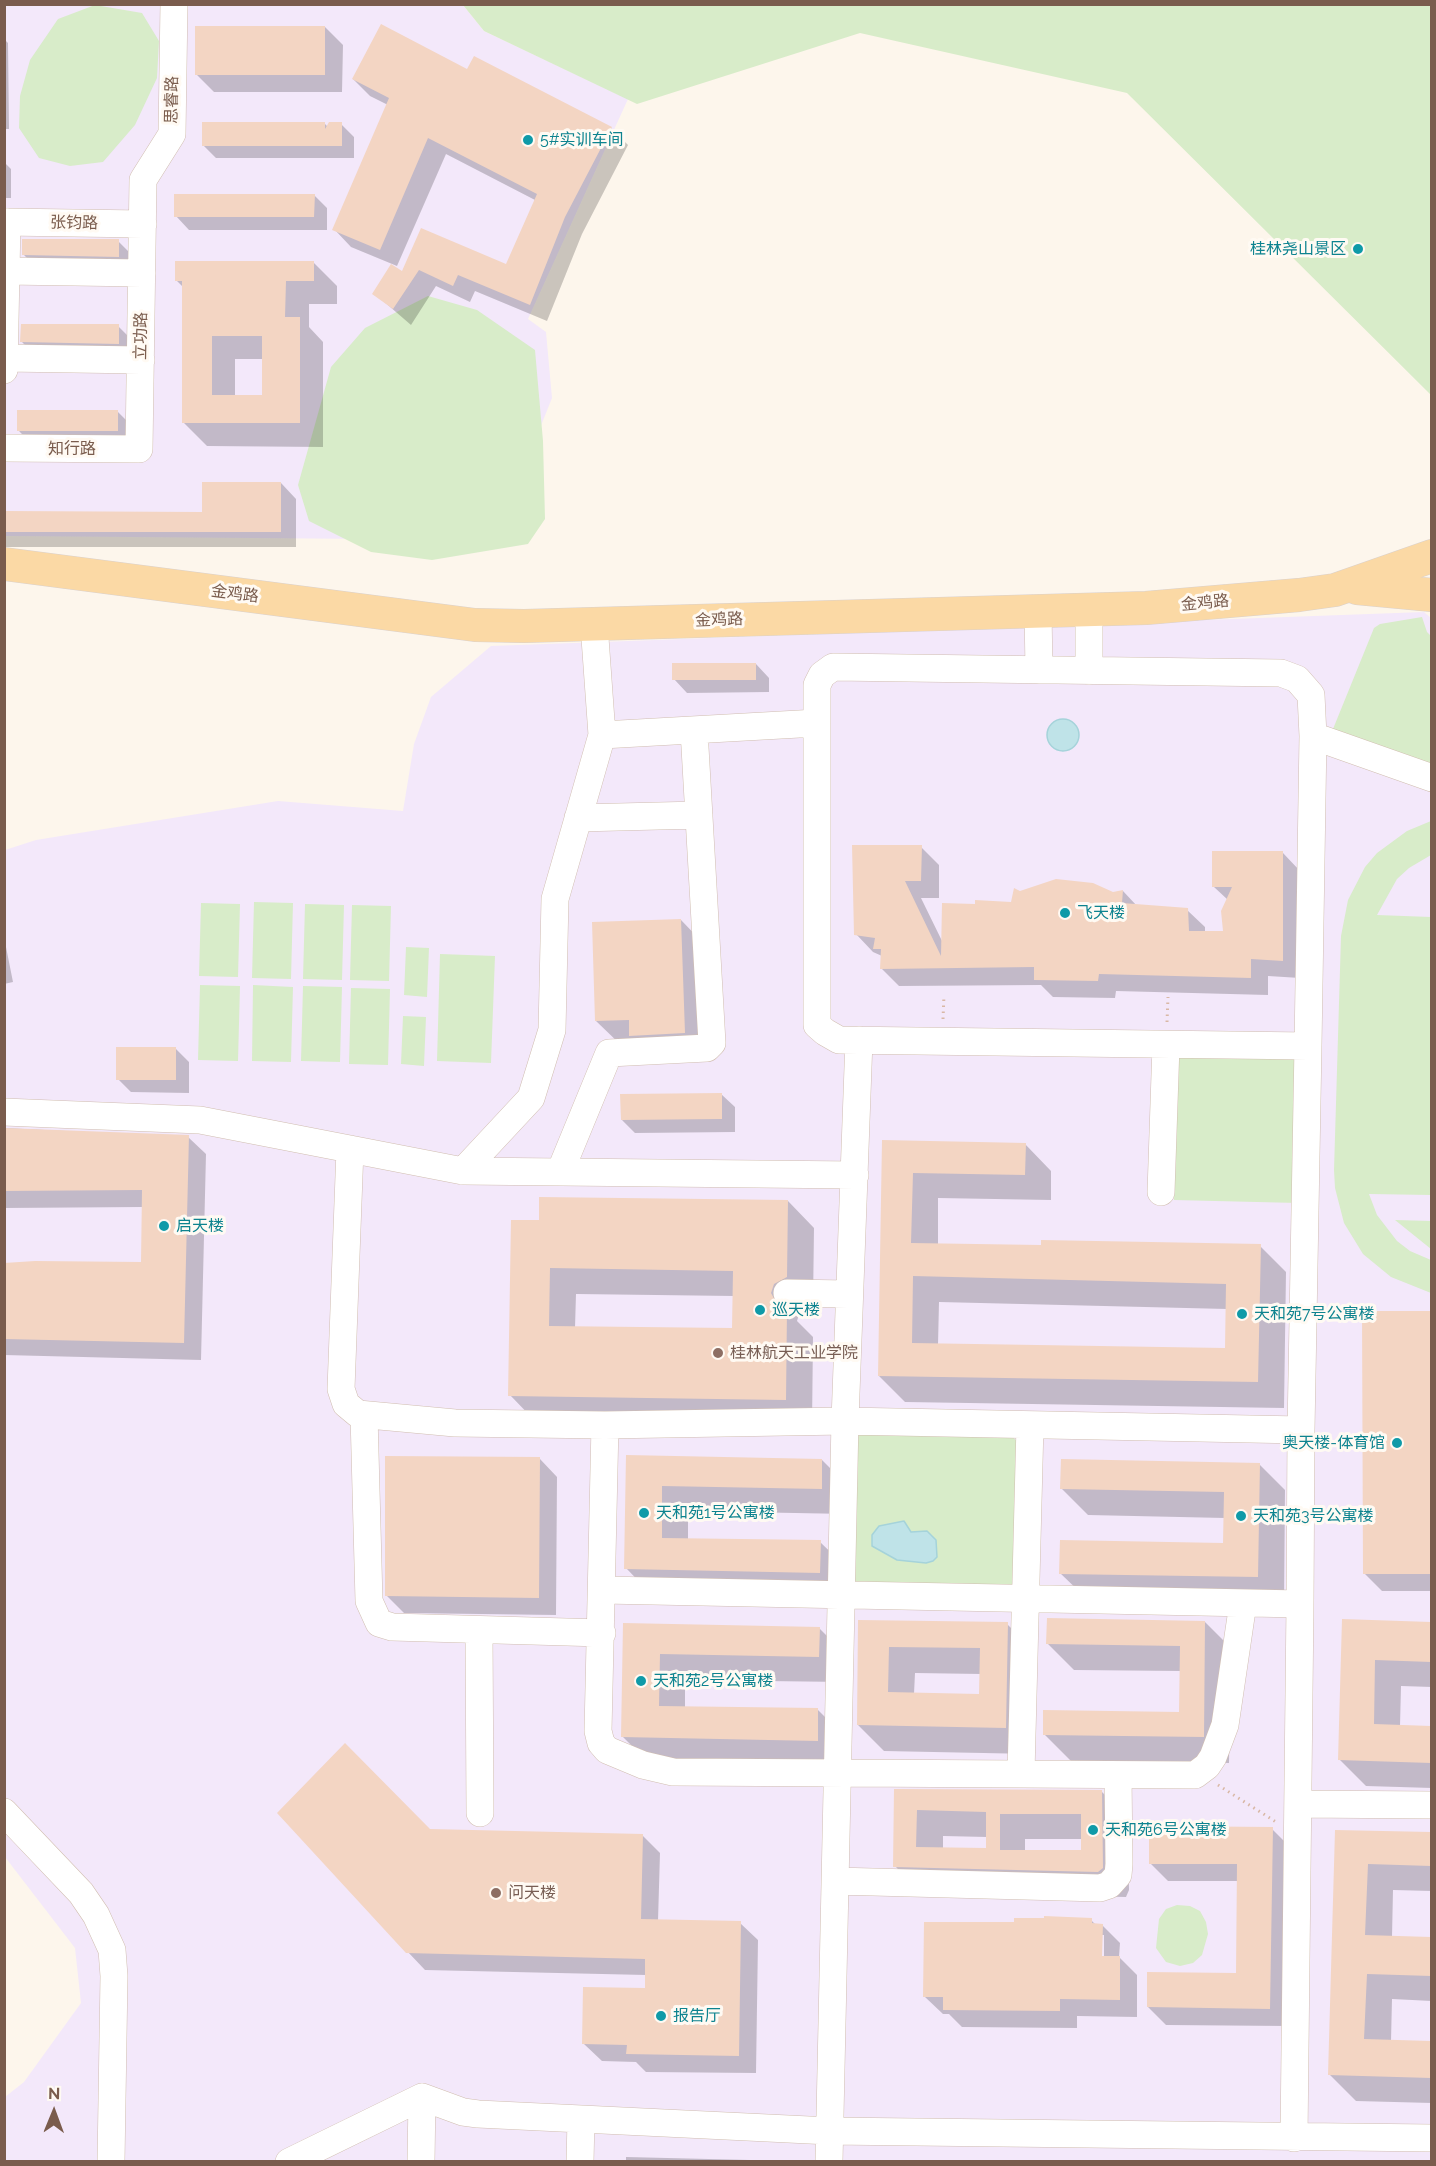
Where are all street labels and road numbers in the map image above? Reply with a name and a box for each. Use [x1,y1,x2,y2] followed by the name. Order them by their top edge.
[162,76,182,124] street label: 思睿路
[50,213,98,233] street label: 张钧路
[131,312,151,360] street label: 立功路
[48,439,96,459] street label: 知行路
[210,582,260,606] street label: 金鸡路
[1180,591,1230,615] street label: 金鸡路
[695,610,743,630] street label: 金鸡路

